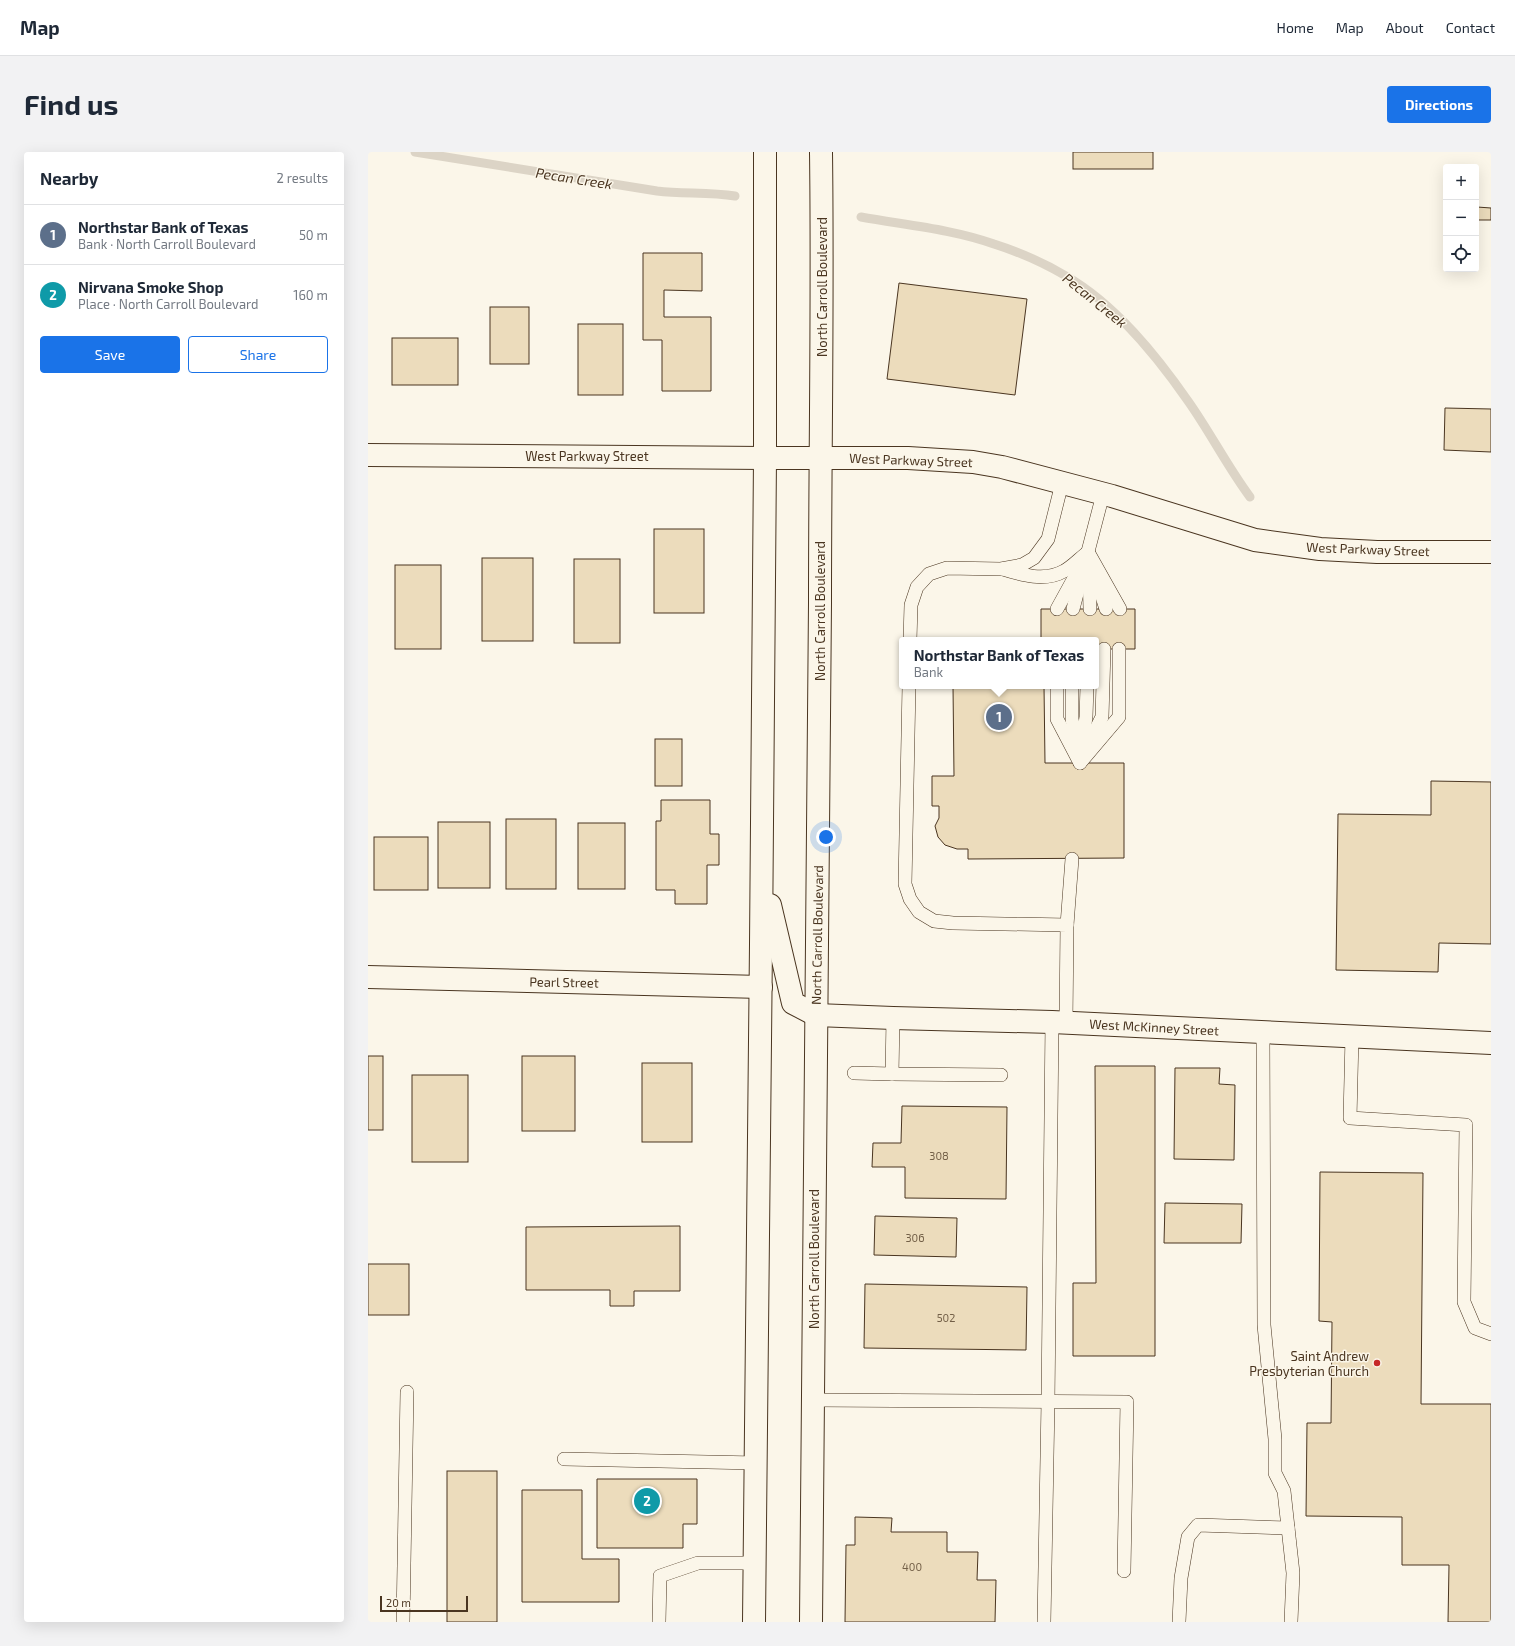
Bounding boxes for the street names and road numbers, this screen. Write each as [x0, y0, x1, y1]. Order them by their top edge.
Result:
street label: North Carroll Boulevard [814, 217, 830, 357]
street label: West Parkway Street [525, 448, 649, 464]
street label: West Parkway Street [849, 450, 973, 470]
street label: West Parkway Street [1306, 539, 1430, 559]
street label: North Carroll Boulevard [812, 541, 828, 681]
street label: North Carroll Boulevard [808, 865, 826, 1005]
street label: Pearl Street [529, 973, 599, 991]
street label: West McKinney Street [1089, 1016, 1219, 1038]
street label: North Carroll Boulevard [806, 1189, 822, 1329]

